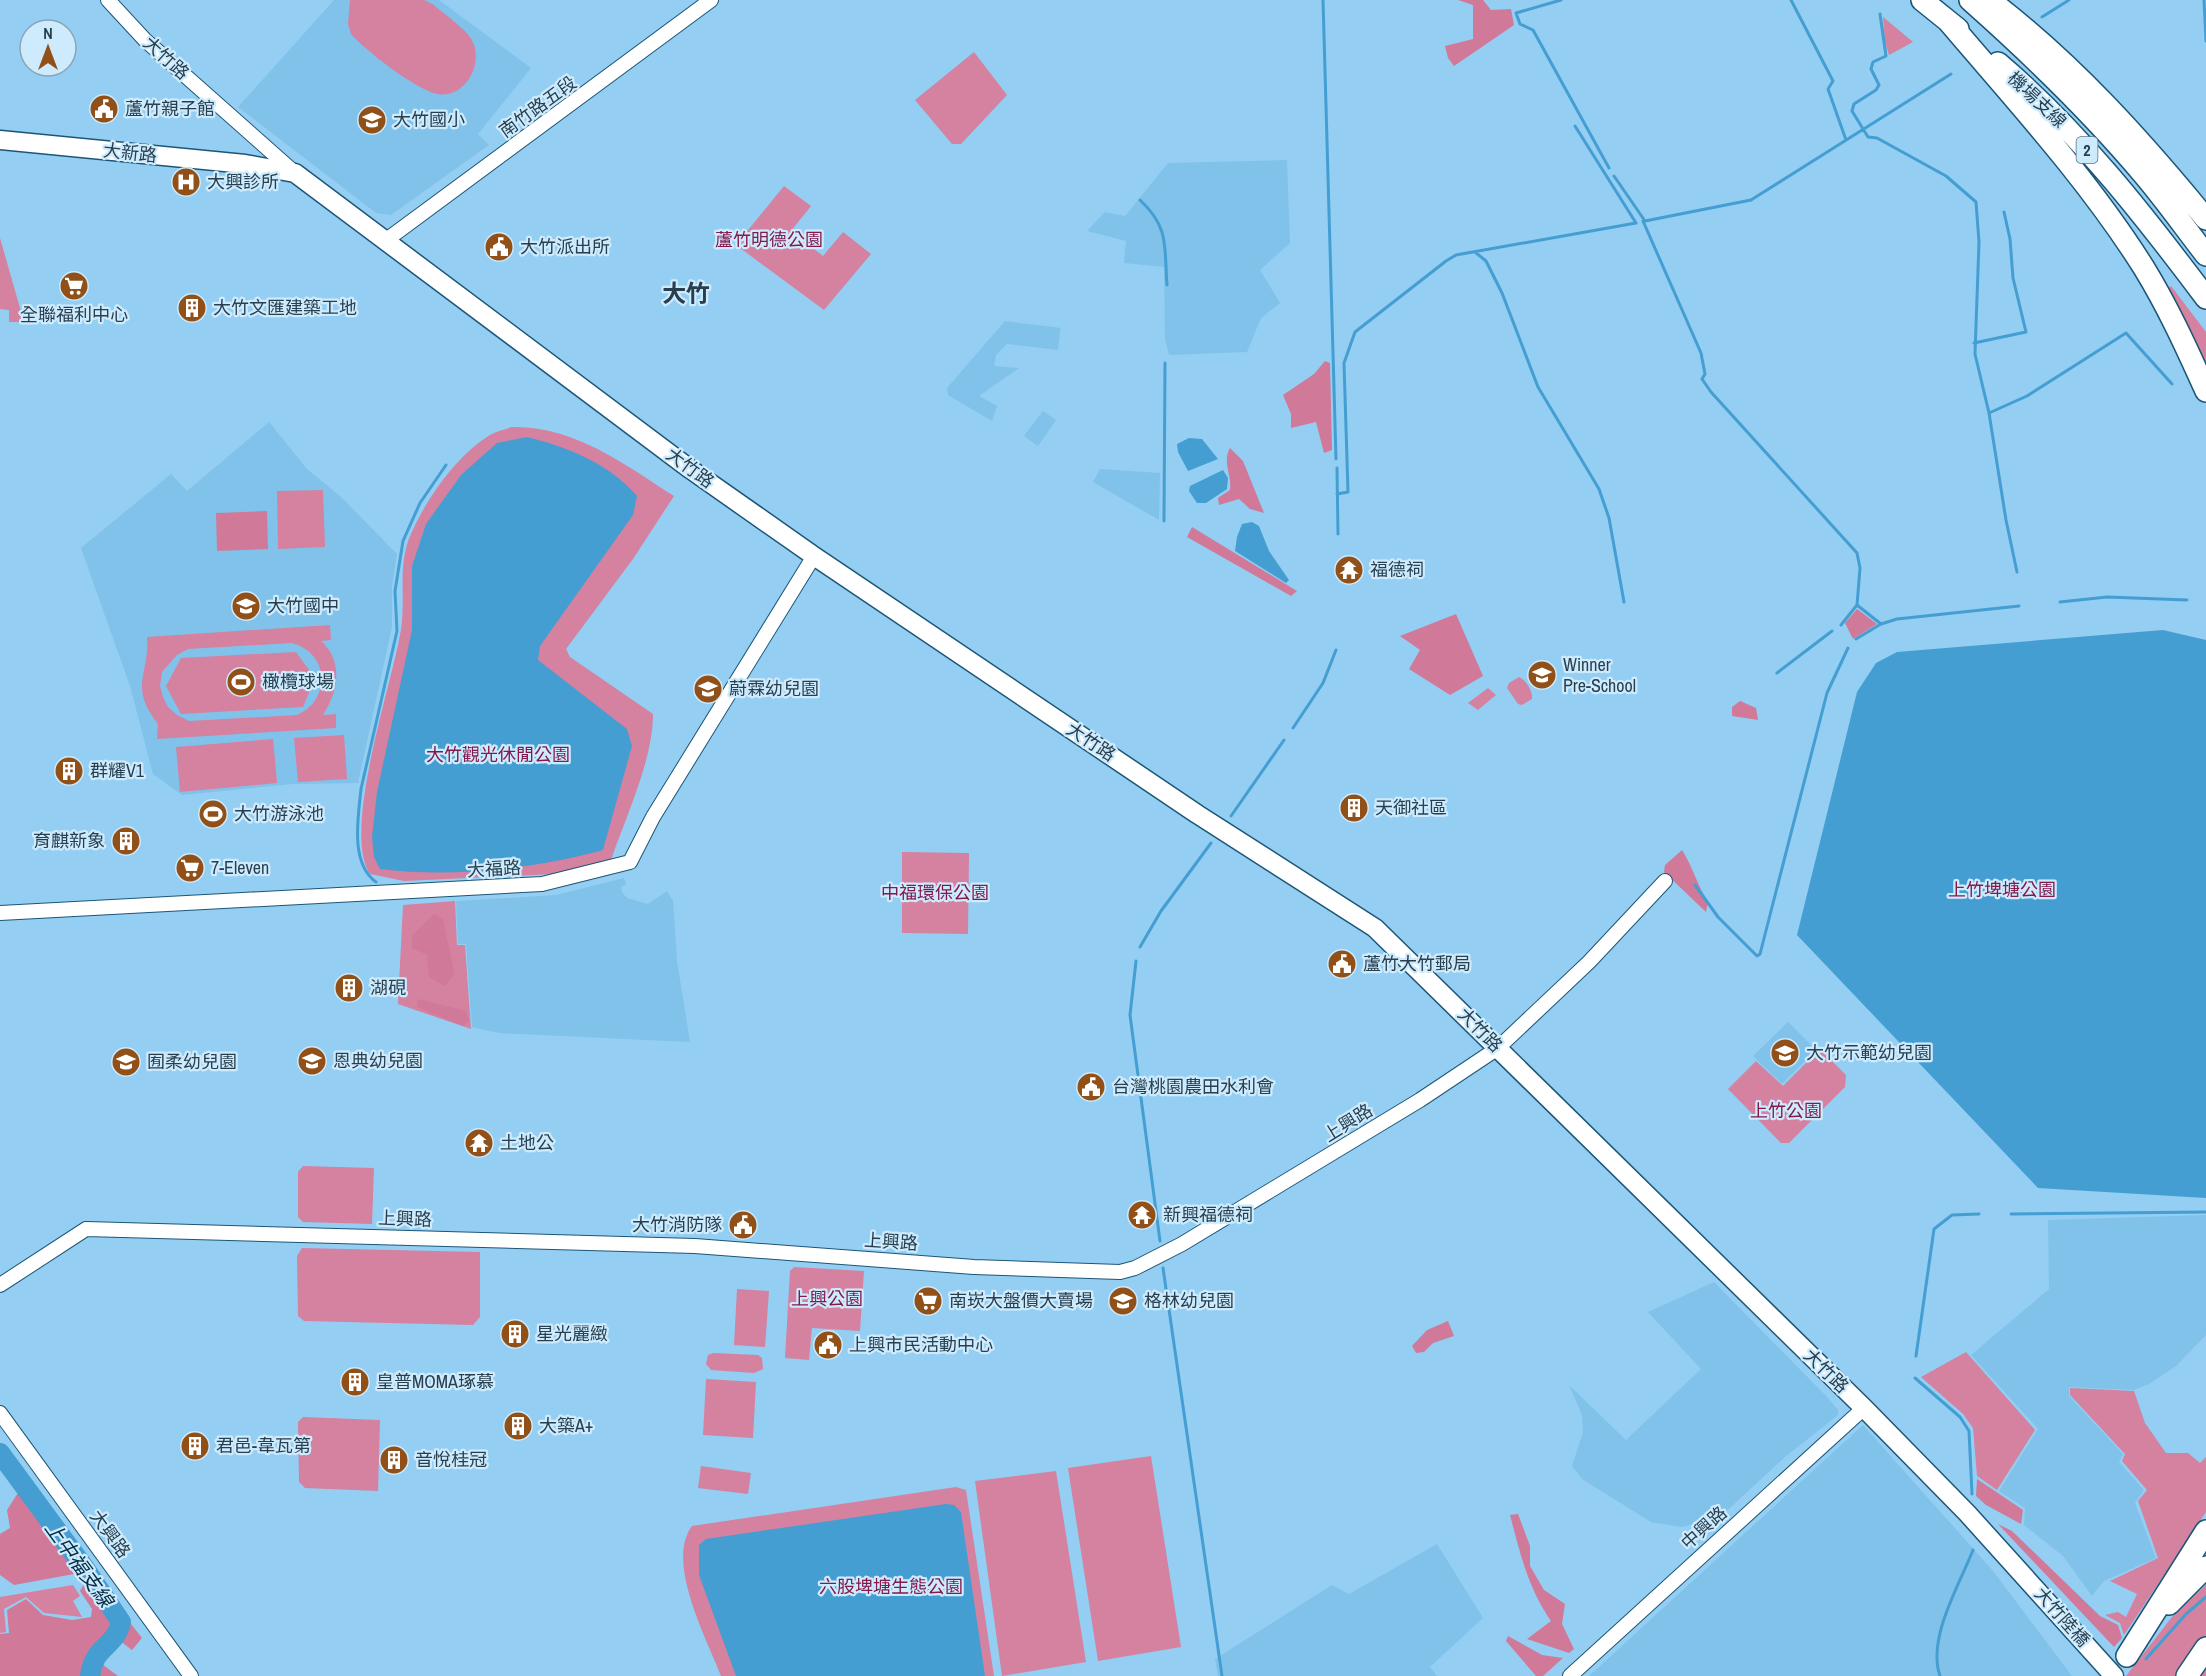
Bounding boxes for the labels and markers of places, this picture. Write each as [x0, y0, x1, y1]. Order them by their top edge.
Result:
public building icon: 蘆竹親子館 [88, 93, 120, 125]
place label: 蘆竹親子館 [125, 96, 215, 121]
school or university icon: 大竹國小 [356, 104, 388, 136]
place label: 大竹國小 [393, 107, 465, 132]
hospital icon: 大興診所 [170, 166, 202, 198]
place label: 大興診所 [207, 169, 279, 194]
public building icon: 大竹派出所 [483, 231, 515, 263]
place label: 大竹派出所 [520, 234, 610, 259]
supermarket icon: 全聯福利中心 [58, 270, 90, 302]
building icon: 大竹文匯建築工地 [176, 292, 208, 324]
place label: 大竹文匯建築工地 [213, 295, 357, 320]
place label: 全聯福利中心 [20, 302, 128, 327]
temple icon: 福德祠 [1333, 554, 1365, 586]
place label: 福德祠 [1370, 557, 1424, 582]
school or university icon: 大竹國中 [230, 590, 262, 622]
place label: 大竹國中 [267, 593, 339, 618]
place label: Winner Pre-School [1563, 652, 1636, 698]
school or university icon: Winner Pre-School [1526, 659, 1558, 691]
sports icon: 橄欖球場 [225, 666, 257, 698]
place label: 橄欖球場 [262, 669, 334, 694]
school or university icon: 蔚霖幼兒園 [692, 673, 724, 705]
place label: 蔚霖幼兒園 [729, 676, 819, 701]
building icon: 群耀V1 [53, 755, 85, 787]
place label: 群耀V1 [90, 758, 145, 783]
building icon: 天御社區 [1338, 792, 1370, 824]
place label: 天御社區 [1375, 795, 1447, 820]
sports icon: 大竹游泳池 [197, 798, 229, 830]
place label: 大竹游泳池 [234, 801, 324, 826]
building icon: 育麒新象 [110, 825, 142, 857]
place label: 育麒新象 [33, 828, 105, 853]
supermarket icon: 7-Eleven [174, 852, 206, 884]
place label: 7-Eleven [211, 855, 269, 880]
public building icon: 蘆竹大竹郵局 [1326, 948, 1358, 980]
place label: 蘆竹大竹郵局 [1363, 951, 1471, 976]
building icon: 湖硯 [333, 972, 365, 1004]
place label: 湖硯 [370, 975, 406, 1000]
school or university icon: 大竹示範幼兒園 [1769, 1037, 1801, 1069]
place label: 大竹示範幼兒園 [1806, 1040, 1932, 1065]
school or university icon: 恩典幼兒園 [296, 1045, 328, 1077]
school or university icon: 囿柔幼兒園 [110, 1046, 142, 1078]
place label: 恩典幼兒園 [333, 1048, 423, 1073]
place label: 囿柔幼兒園 [147, 1049, 237, 1074]
public building icon: 台灣桃園農田水利會 [1075, 1071, 1107, 1103]
place label: 台灣桃園農田水利會 [1112, 1074, 1274, 1099]
temple icon: 土地公 [463, 1127, 495, 1159]
place label: 土地公 [500, 1130, 554, 1155]
temple icon: 新興福德祠 [1126, 1199, 1158, 1231]
place label: 新興福德祠 [1163, 1202, 1253, 1227]
public building icon: 大竹消防隊 [727, 1209, 759, 1241]
place label: 大竹消防隊 [632, 1212, 722, 1237]
supermarket icon: 南崁大盤價大賣場 [912, 1285, 944, 1317]
school or university icon: 格林幼兒園 [1107, 1285, 1139, 1317]
place label: 南崁大盤價大賣場 [949, 1288, 1093, 1313]
place label: 格林幼兒園 [1144, 1288, 1234, 1313]
building icon: 星光麗緻 [499, 1318, 531, 1350]
place label: 星光麗緻 [536, 1321, 608, 1346]
public building icon: 上興市民活動中心 [812, 1329, 844, 1361]
place label: 上興市民活動中心 [849, 1332, 993, 1357]
building icon: 皇普MOMA琢慕 [339, 1366, 371, 1398]
place label: 皇普MOMA琢慕 [376, 1369, 494, 1394]
building icon: 大築A+ [502, 1410, 534, 1442]
place label: 大築A+ [539, 1413, 593, 1438]
building icon: 君邑-韋瓦第 [179, 1430, 211, 1462]
place label: 君邑-韋瓦第 [216, 1433, 311, 1458]
building icon: 音悅桂冠 [378, 1444, 410, 1476]
place label: 音悅桂冠 [415, 1447, 487, 1472]

